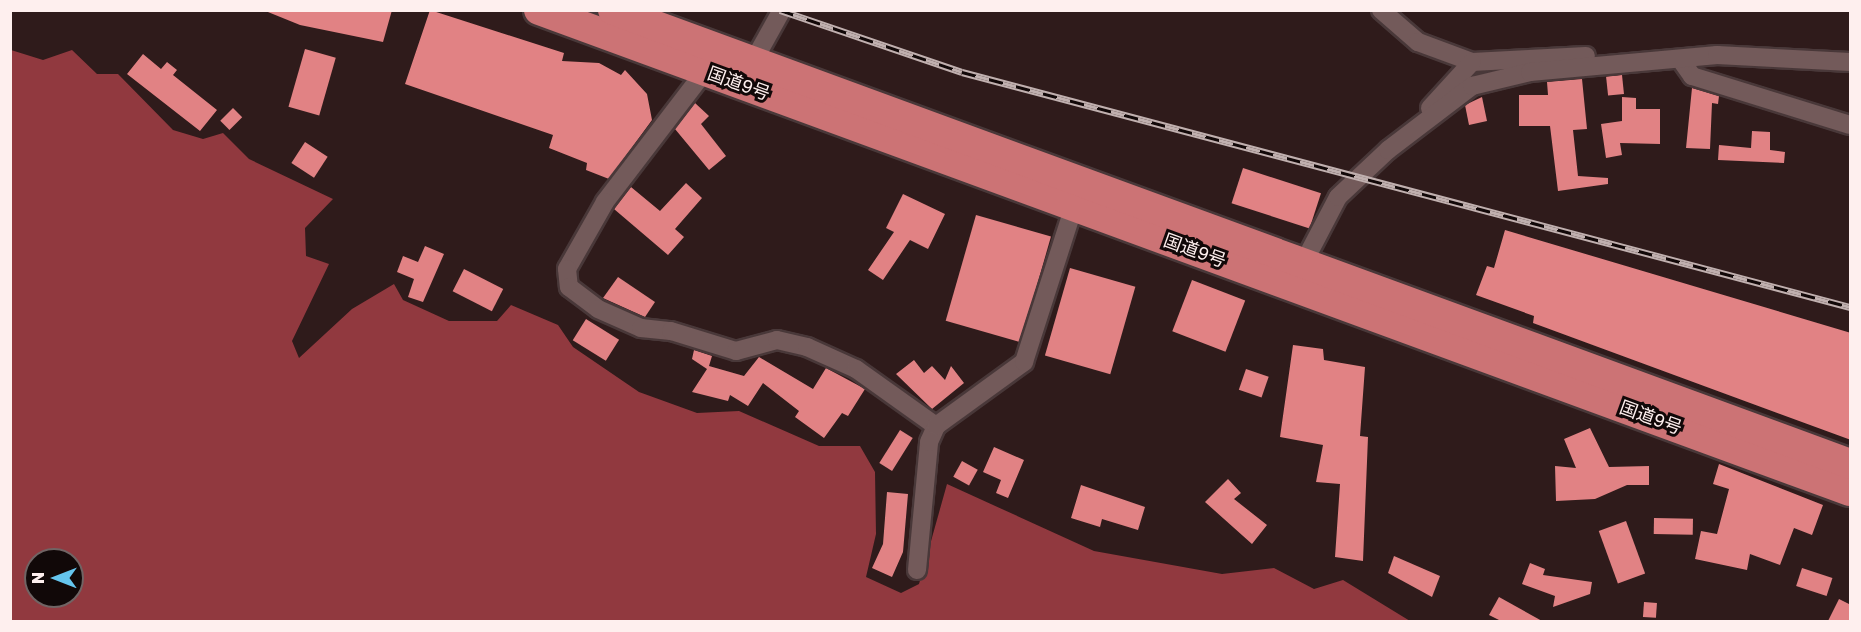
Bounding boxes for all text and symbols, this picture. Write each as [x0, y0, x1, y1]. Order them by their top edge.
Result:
street label: 国道9号 [705, 62, 773, 104]
street label: 国道9号 [1161, 229, 1229, 271]
street label: 国道9号 [1617, 396, 1685, 438]
north arrow [24, 548, 84, 608]
text: N [28, 572, 48, 584]

